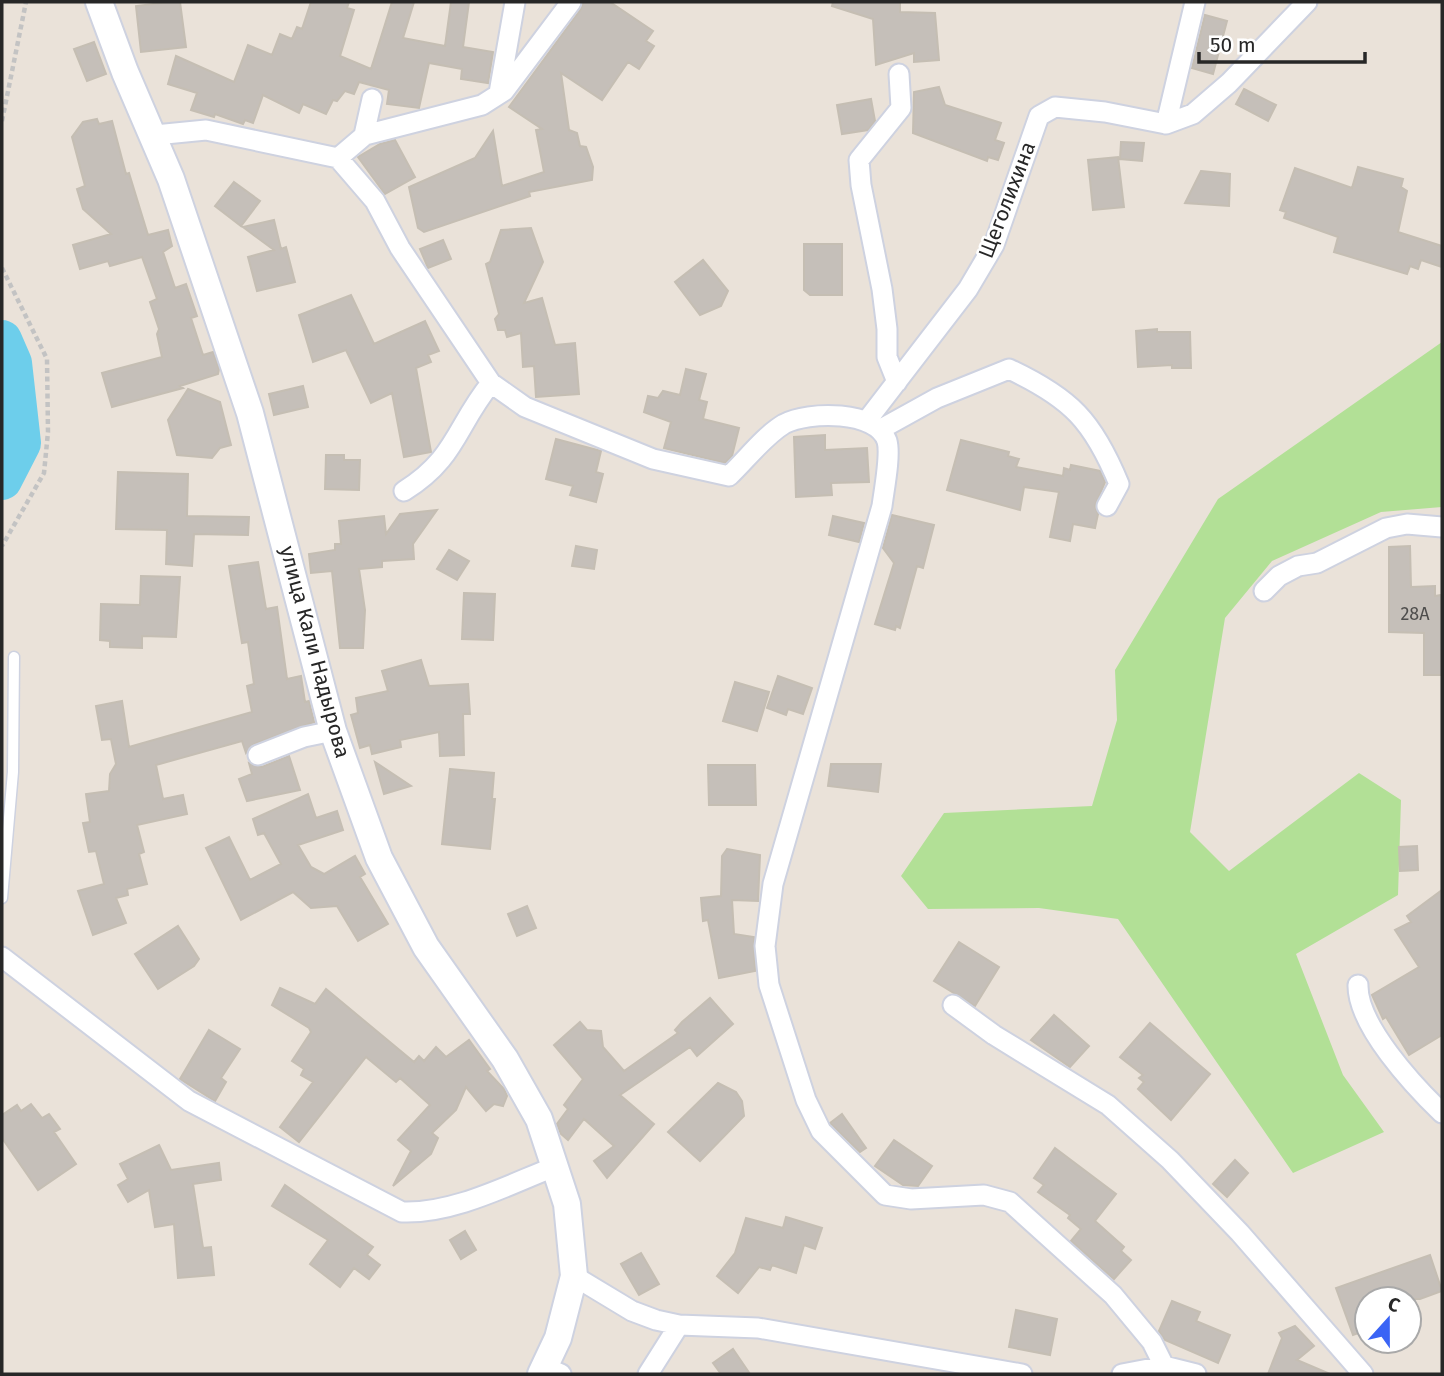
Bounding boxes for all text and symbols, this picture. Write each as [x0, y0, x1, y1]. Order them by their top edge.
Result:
scale bar [1199, 21, 1365, 65]
text: 50 m [1210, 32, 1256, 58]
street label: Щеголихина [973, 138, 1041, 262]
street label: улица Кали Надырова [274, 543, 356, 761]
house number: 28А [1400, 603, 1430, 625]
north arrow [1353, 1285, 1423, 1355]
text: С [1385, 1292, 1403, 1317]

